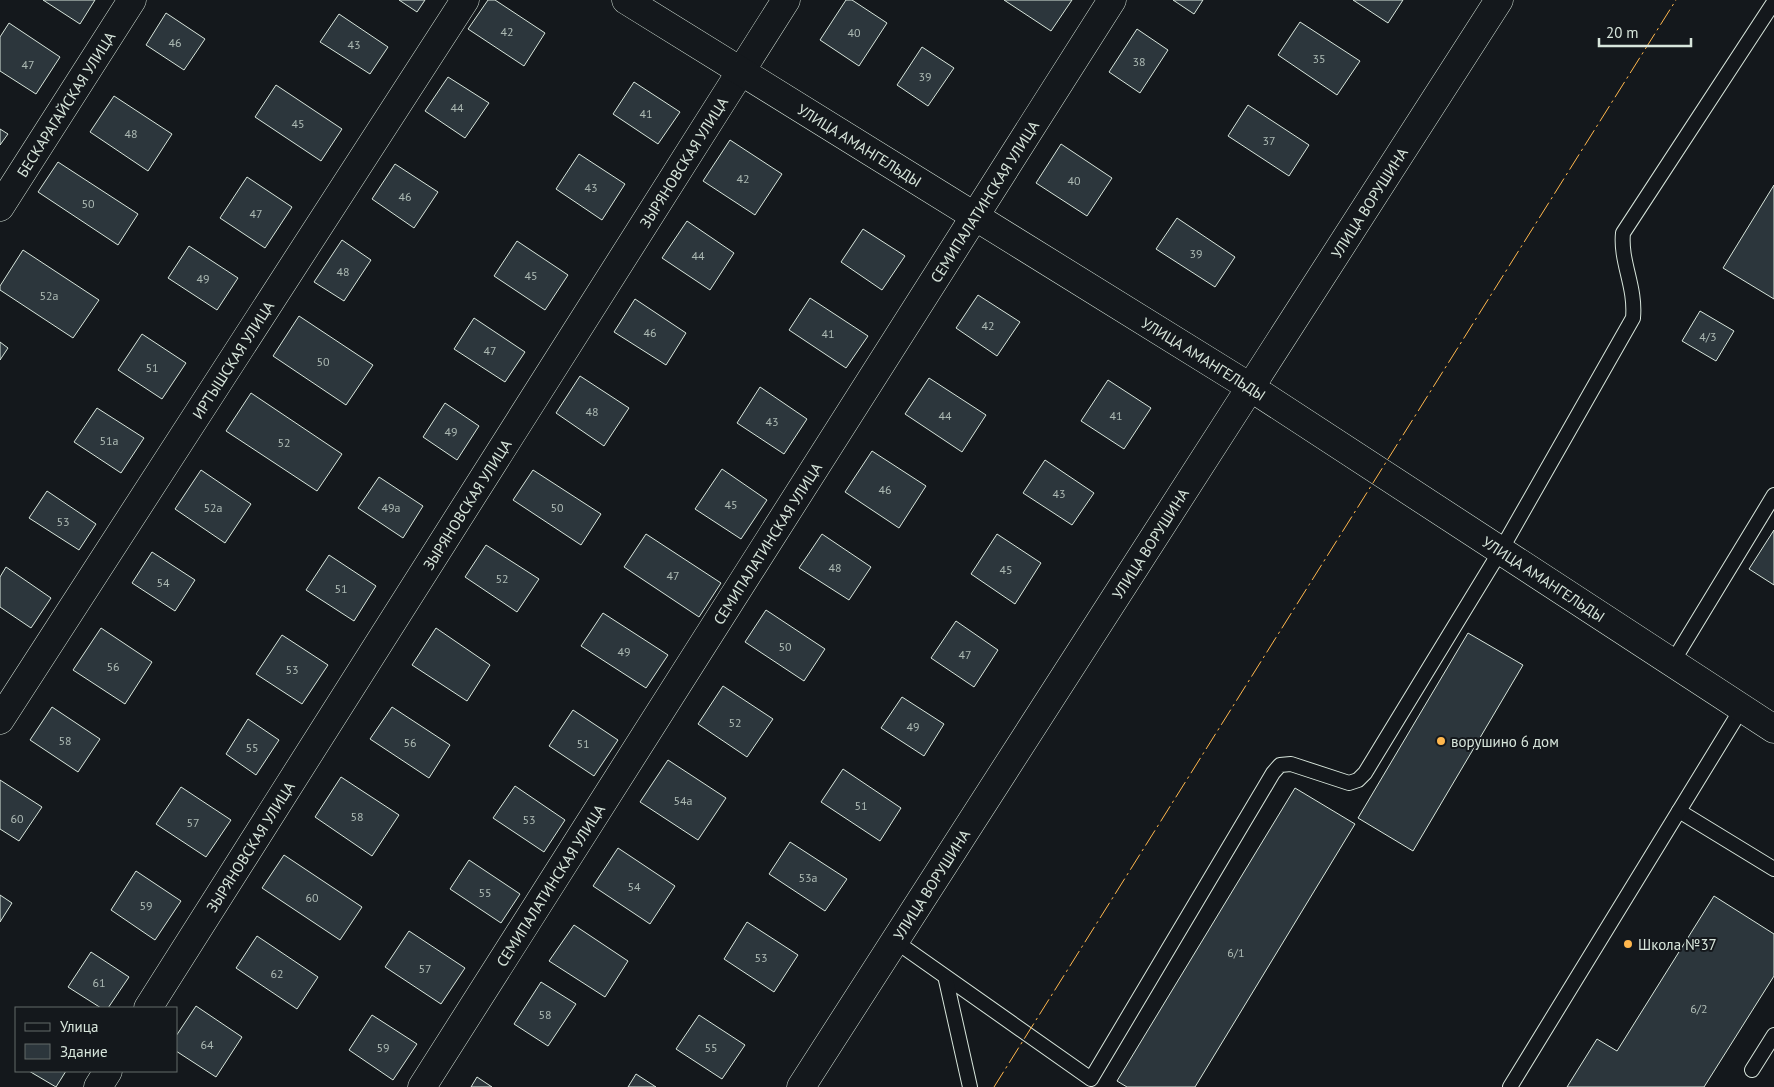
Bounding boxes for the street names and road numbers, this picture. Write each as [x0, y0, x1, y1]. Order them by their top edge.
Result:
street label: БЕСКАРАГАЙСКАЯ УЛИЦА [12, 28, 119, 180]
street label: ЗЫРЯНОВСКАЯ УЛИЦА [635, 93, 732, 231]
street label: УЛИЦА АМАНГЕЛЬДЫ [794, 99, 925, 191]
street label: СЕМИПАЛАТИНСКАЯ УЛИЦА [926, 117, 1043, 286]
street label: УЛИЦА ВОРУШИНА [1326, 144, 1411, 261]
street label: ИРТЫШСКАЯ УЛИЦА [188, 297, 278, 422]
street label: УЛИЦА АМАНГЕЛЬДЫ [1138, 313, 1269, 404]
street label: ЗЫРЯНОВСКАЯ УЛИЦА [418, 435, 515, 573]
street label: СЕМИПАЛАТИНСКАЯ УЛИЦА [709, 459, 826, 628]
street label: УЛИЦА ВОРУШИНА [1108, 484, 1193, 602]
street label: УЛИЦА АМАНГЕЛЬДЫ [1479, 532, 1609, 626]
street label: ЗЫРЯНОВСКАЯ УЛИЦА [202, 778, 299, 915]
street label: СЕМИПАЛАТИНСКАЯ УЛИЦА [492, 800, 609, 970]
street label: УЛИЦА ВОРУШИНА [889, 825, 974, 943]

